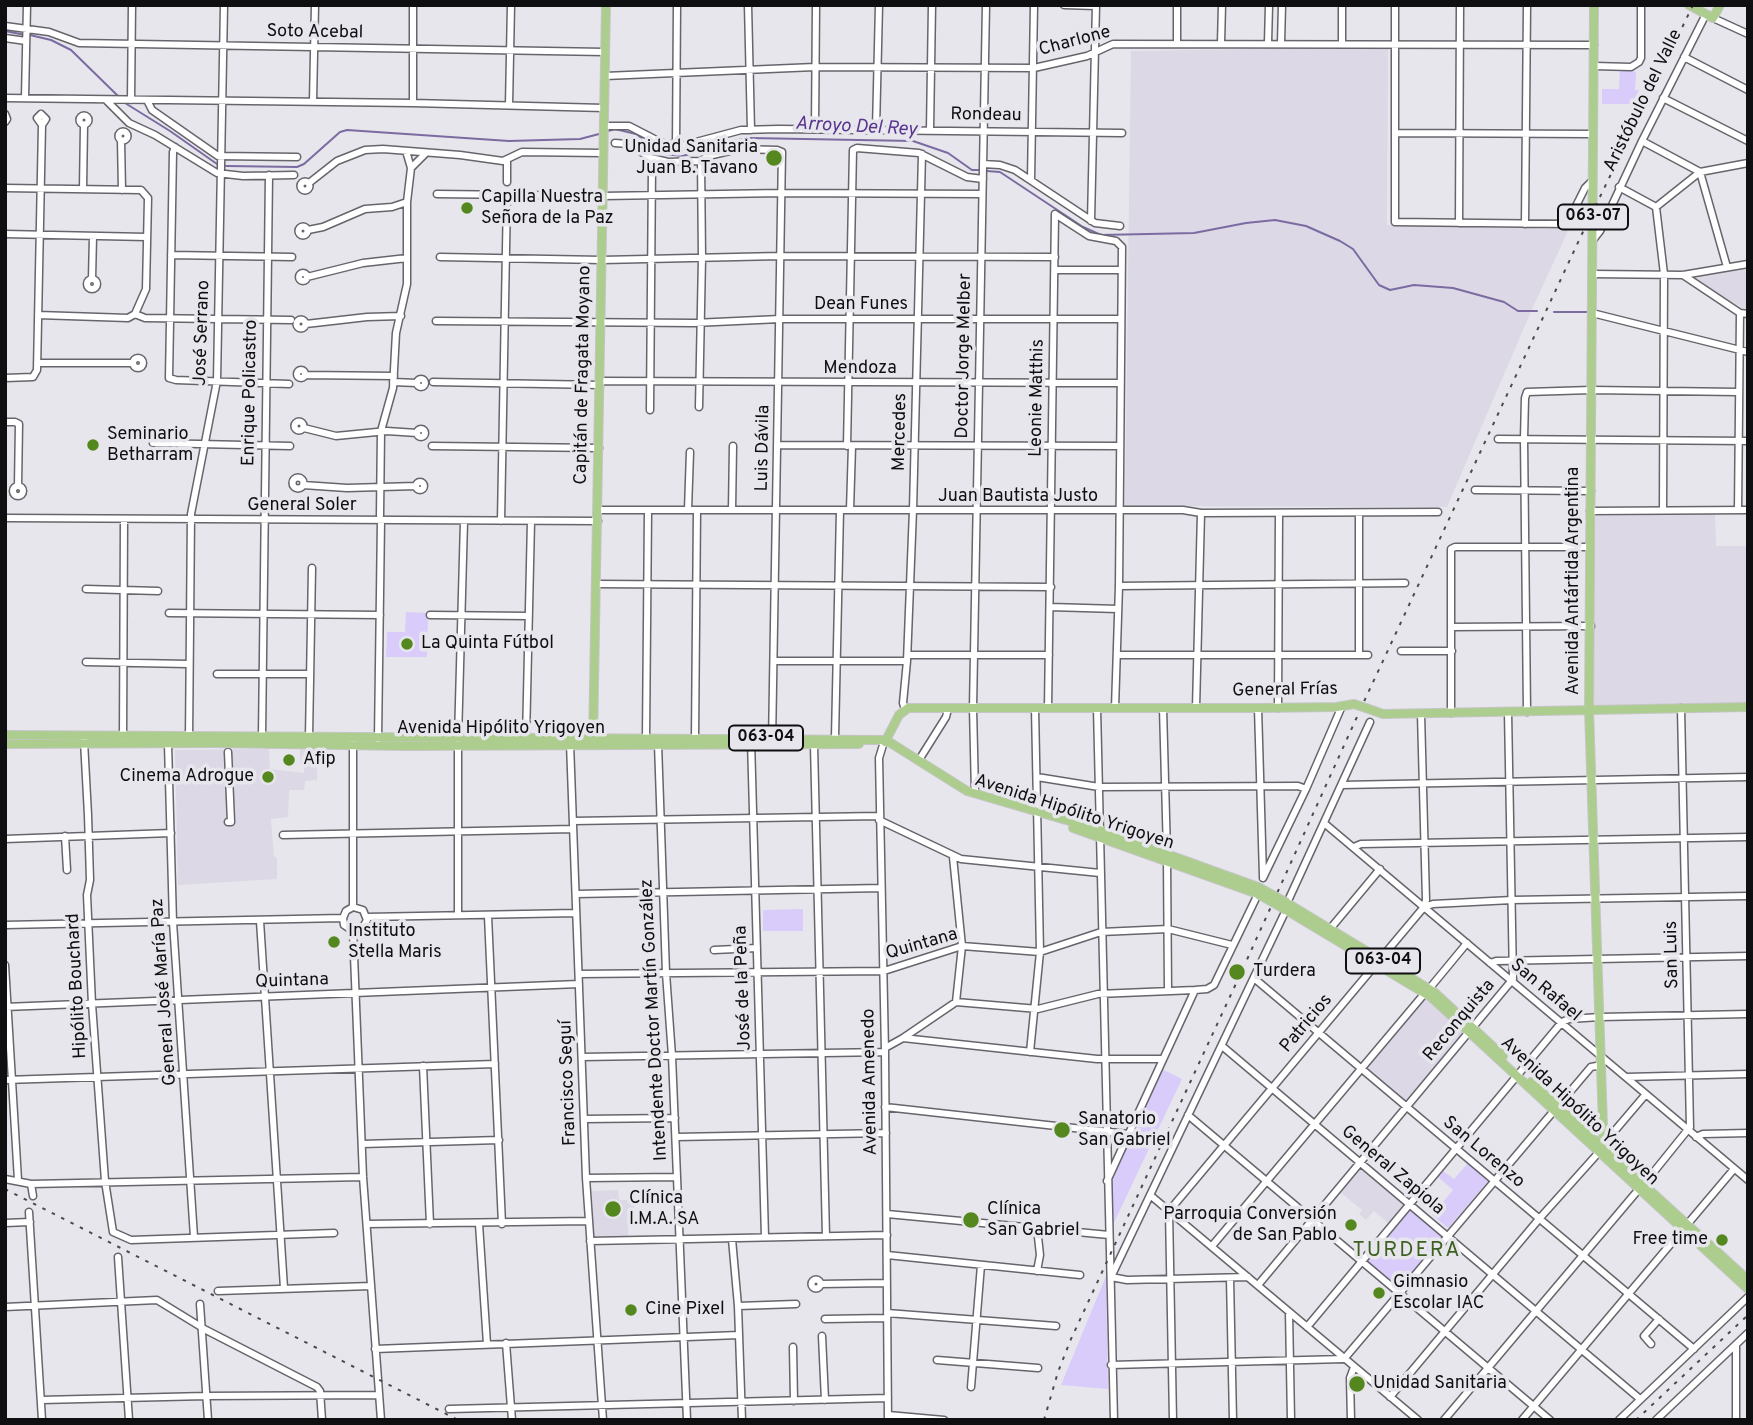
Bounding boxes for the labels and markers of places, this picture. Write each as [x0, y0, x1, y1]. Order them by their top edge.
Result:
place label: Unidad Sanitaria Juan B. Tavano [624, 137, 758, 180]
marker: Unidad Sanitaria Juan B. Tavano [764, 148, 784, 168]
place label: Capilla Nuestra Señora de la Paz [481, 187, 614, 230]
marker: Capilla Nuestra Señora de la Paz [459, 200, 475, 216]
place label: Seminario Betharram [107, 424, 193, 466]
marker: Seminario Betharram [85, 437, 101, 453]
place label: La Quinta Fútbol [421, 633, 554, 655]
marker: La Quinta Fútbol [399, 636, 415, 652]
place label: Afip [303, 749, 336, 771]
marker: Afip [281, 752, 297, 768]
place label: Cinema Adrogue [120, 766, 254, 788]
marker: Cinema Adrogue [260, 769, 276, 785]
place label: Instituto Stella Maris [348, 921, 442, 964]
marker: Instituto Stella Maris [326, 934, 342, 950]
place label: Turdera [1253, 961, 1316, 983]
marker: Turdera [1227, 962, 1247, 982]
place label: Sanatorio San Gabriel [1078, 1109, 1171, 1152]
marker: Sanatorio San Gabriel [1052, 1120, 1072, 1140]
place label: Clínica I.M.A. SA [629, 1188, 699, 1230]
marker: Clínica I.M.A. SA [603, 1199, 623, 1219]
place label: Clínica San Gabriel [987, 1199, 1080, 1242]
place label: Parroquia Conversión de San Pablo [1163, 1204, 1337, 1246]
marker: Clínica San Gabriel [961, 1210, 981, 1230]
marker: Parroquia Conversión de San Pablo [1343, 1217, 1359, 1233]
place label: Free time [1633, 1229, 1708, 1251]
marker: Free time [1714, 1232, 1730, 1248]
place label: Gimnasio Escolar IAC [1393, 1272, 1484, 1314]
marker: Gimnasio Escolar IAC [1371, 1285, 1387, 1301]
place label: Cine Pixel [645, 1299, 725, 1321]
marker: Cine Pixel [623, 1302, 639, 1318]
place label: Unidad Sanitaria [1373, 1373, 1507, 1395]
marker: Unidad Sanitaria [1347, 1374, 1367, 1394]

